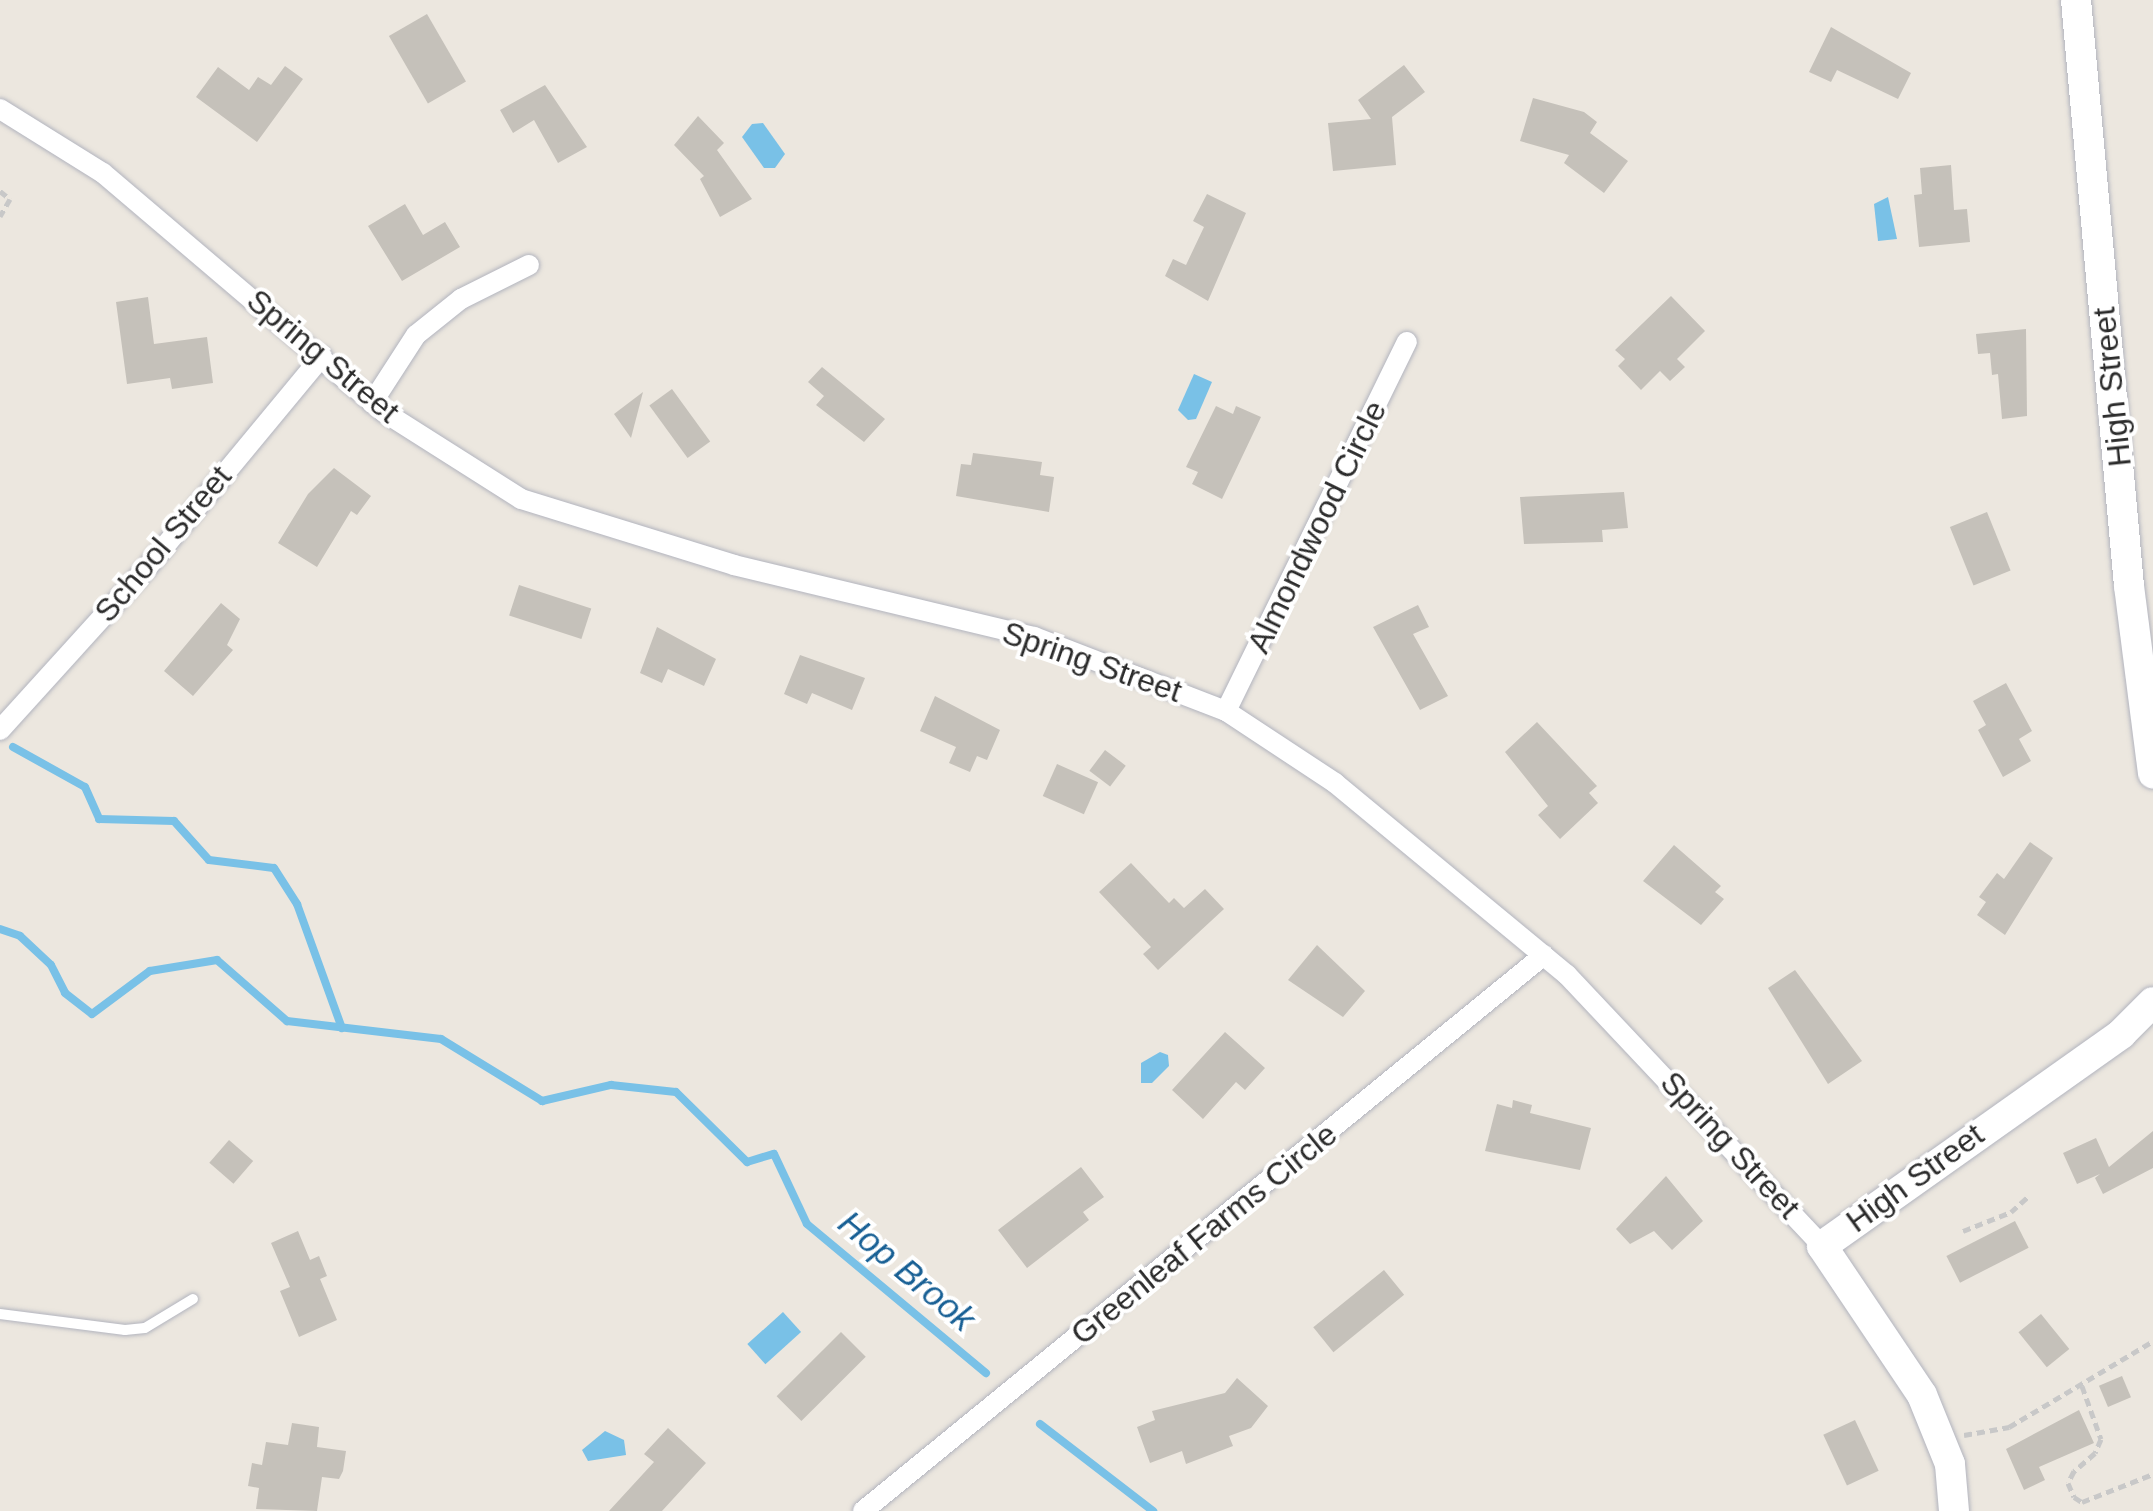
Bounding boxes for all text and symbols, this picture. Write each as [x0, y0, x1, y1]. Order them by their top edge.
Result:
street label: Spring Street [239, 281, 407, 431]
street label: High Street [2085, 305, 2139, 469]
street label: Almondwood Circle [1239, 395, 1395, 659]
street label: School Street [87, 458, 239, 630]
street label: Spring Street [997, 613, 1187, 711]
street label: Spring Street [1652, 1064, 1808, 1226]
street label: Greenleaf Farms Circle [1063, 1115, 1345, 1353]
street label: High Street [1839, 1115, 1991, 1241]
water label: Hop Brook [830, 1202, 984, 1340]

